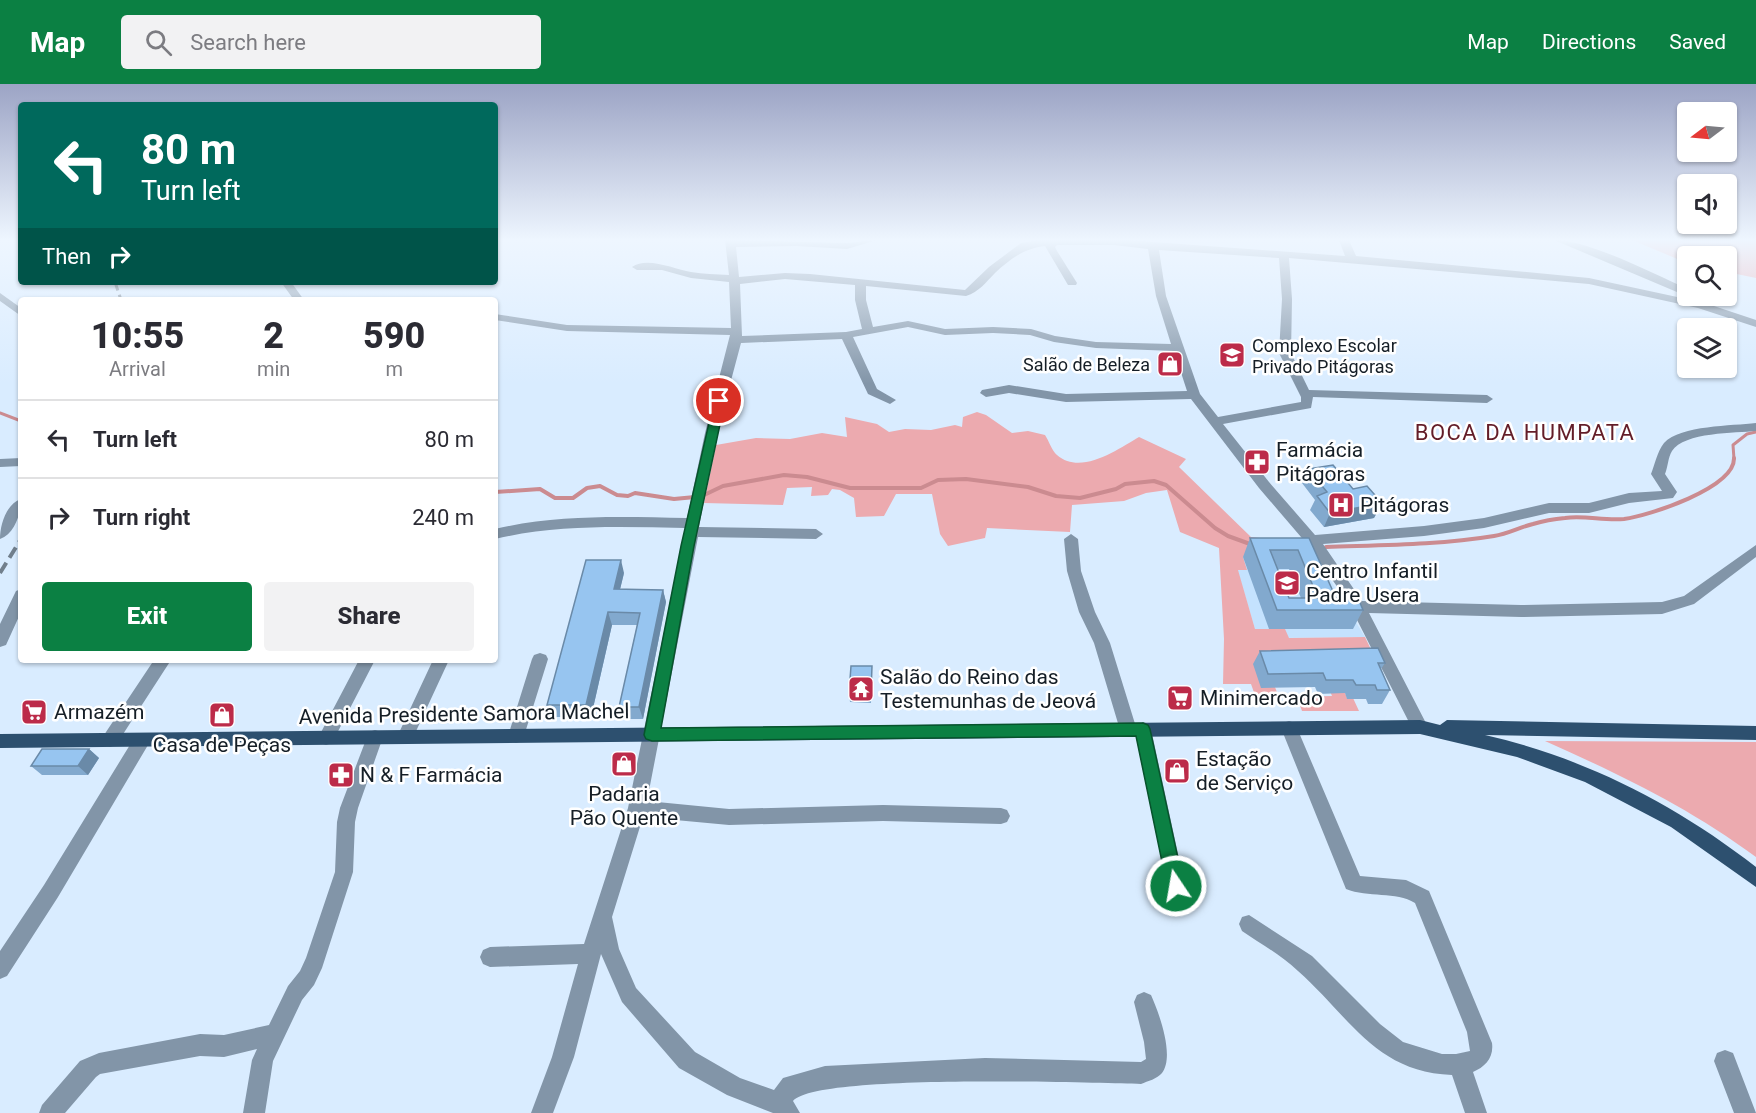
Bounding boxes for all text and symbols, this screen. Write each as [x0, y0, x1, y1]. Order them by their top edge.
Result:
search box [121, 15, 541, 69]
text: Map [30, 26, 85, 59]
icon: search [142, 26, 175, 59]
text: Search here [190, 30, 306, 55]
text: Map [1467, 30, 1509, 54]
text: Directions [1542, 30, 1636, 54]
text: Saved [1669, 30, 1726, 54]
north arrow [1677, 102, 1737, 162]
map controls [1677, 102, 1737, 378]
text: 80 m [141, 125, 236, 174]
icon: left [42, 126, 120, 204]
button: sound [1677, 174, 1737, 234]
text: Turn left [141, 175, 241, 207]
icon: right [103, 240, 136, 273]
text: Then [42, 244, 91, 269]
button: search [1677, 246, 1737, 306]
text: 10:55 [91, 315, 184, 357]
text: 2 [263, 315, 284, 357]
text: 590 [363, 315, 425, 357]
button: layers [1677, 318, 1737, 378]
place label: Complexo Escolar Privado Pitágoras [1252, 335, 1397, 377]
school or university icon: Complexo Escolar Privado Pitágoras [1217, 340, 1247, 370]
shop icon: Salão de Beleza [1155, 349, 1185, 379]
place label: Salão de Beleza [1023, 354, 1150, 375]
text: Arrival [109, 357, 166, 381]
text: min [257, 357, 290, 381]
text: m [385, 357, 403, 381]
pin [693, 375, 744, 426]
icon: arrive [702, 384, 735, 417]
district label: BOCA DA HUMPATA [1415, 420, 1635, 445]
icon: left [42, 423, 75, 456]
text: Turn left [93, 427, 177, 452]
text: 80 m [425, 427, 474, 452]
place label: Farmácia Pitágoras [1276, 438, 1365, 486]
pharmacy icon: Farmácia Pitágoras [1242, 447, 1272, 477]
hospital icon: Pitágoras [1326, 490, 1356, 520]
place label: Pitágoras [1360, 493, 1449, 517]
icon: right [42, 501, 75, 534]
text: Turn right [93, 505, 190, 530]
text: 240 m [412, 505, 474, 530]
place label: Centro Infantil Padre Usera [1306, 559, 1438, 607]
school or university icon: Centro Infantil Padre Usera [1272, 568, 1302, 598]
button: Exit [42, 582, 252, 651]
button: Share [264, 582, 474, 651]
place label: Salão do Reino das Testemunhas de Jeová [880, 665, 1096, 713]
temple icon: Salão do Reino das Testemunhas de Jeová [846, 674, 876, 704]
supermarket icon: Minimercado [1165, 683, 1195, 713]
place label: Minimercado [1200, 686, 1323, 710]
supermarket icon: Armazém [19, 697, 49, 727]
street label: Avenida Presidente Samora Machel [298, 699, 630, 729]
place label: Armazém [54, 700, 144, 724]
shop icon: Casa de Peças [207, 700, 237, 730]
place label: Casa de Peças [153, 733, 291, 757]
place label: Estação de Serviço [1196, 747, 1293, 795]
shop icon: Padaria Pão Quente [609, 749, 639, 779]
shop icon: Estação de Serviço [1162, 756, 1192, 786]
pharmacy icon: N & F Farmácia [326, 760, 356, 790]
place label: N & F Farmácia [360, 763, 502, 787]
place label: Padaria Pão Quente [570, 782, 678, 830]
position arrow [1144, 854, 1208, 918]

